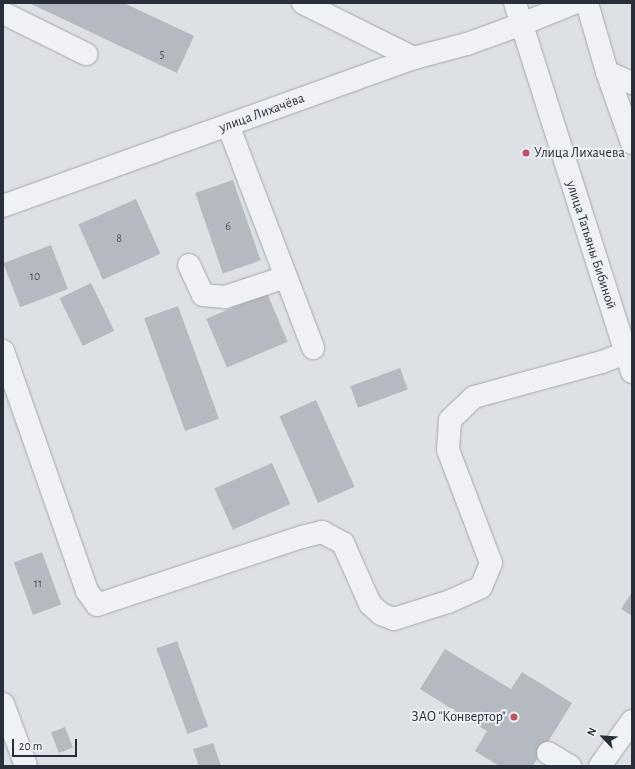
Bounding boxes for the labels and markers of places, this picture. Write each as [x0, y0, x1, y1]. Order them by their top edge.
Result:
place label: Улица Лихачева [534, 145, 625, 161]
marker: Улица Лихачева [521, 148, 531, 158]
place label: ЗАО "Конвертор" [411, 709, 506, 725]
marker: ЗАО "Конвертор" [509, 712, 519, 722]

